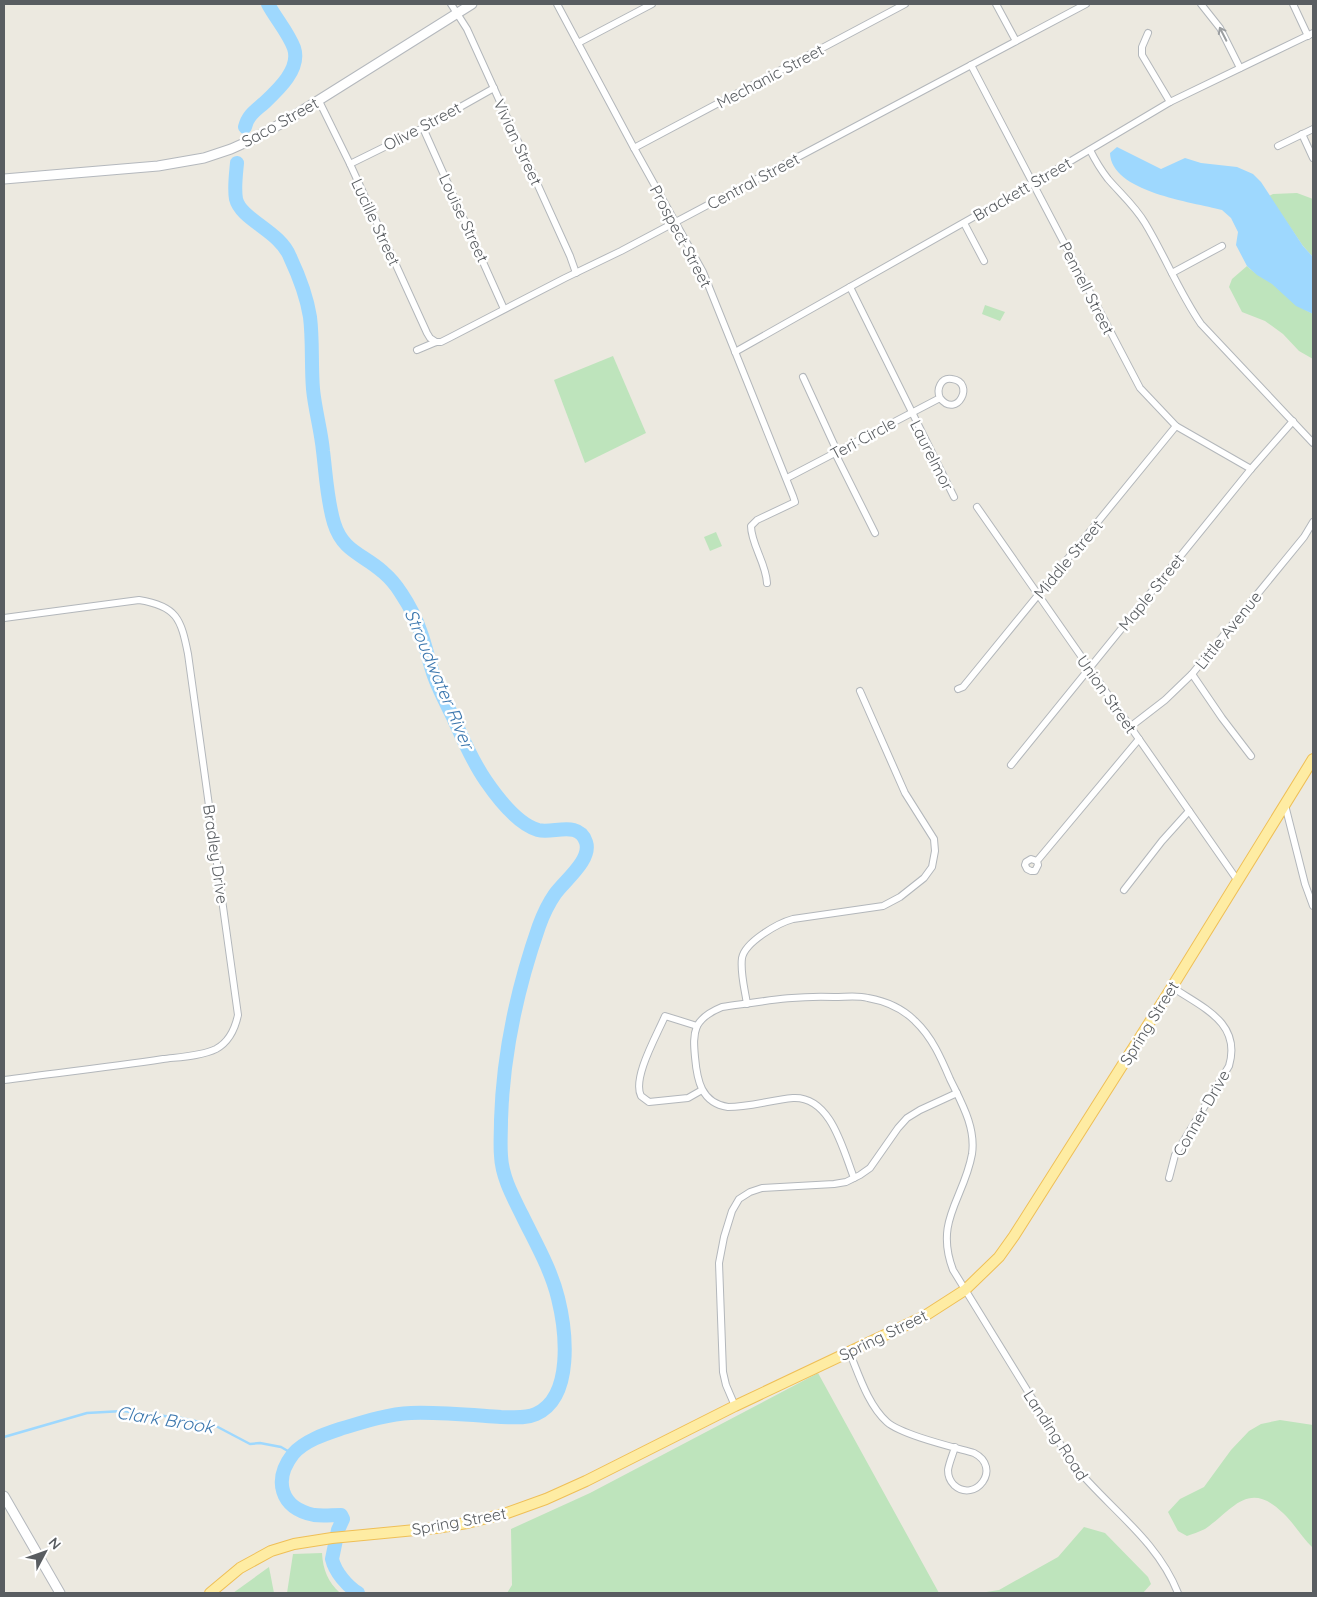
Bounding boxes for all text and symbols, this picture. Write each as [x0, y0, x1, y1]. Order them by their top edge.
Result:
one-way arrow [1218, 27, 1228, 42]
street label: Mechanic Street [713, 39, 827, 113]
street label: Saco Street [238, 93, 322, 151]
street label: Vivian Street [489, 96, 547, 188]
street label: Olive Street [380, 97, 464, 155]
street label: Central Street [703, 148, 803, 214]
street label: Brackett Street [969, 153, 1075, 225]
street label: Louise Street [435, 171, 493, 265]
street label: Lucille Street [347, 175, 405, 269]
street label: Prospect Street [646, 181, 716, 291]
street label: Pennell Street [1055, 238, 1119, 338]
street label: Teri Circle [827, 412, 899, 464]
street label: Laurelmor [906, 417, 958, 493]
street label: Middle Street [1029, 516, 1107, 602]
street label: Maple Street [1114, 549, 1188, 635]
street label: Little Avenue [1191, 587, 1265, 673]
water label: Stroudwater River [400, 605, 480, 754]
street label: Union Street [1073, 651, 1141, 737]
street label: Bradley Drive [199, 803, 233, 905]
street label: Spring Street [1115, 977, 1183, 1069]
street label: Conner Drive [1168, 1066, 1234, 1160]
street label: Spring Street [836, 1305, 930, 1365]
street label: Landing Road [1019, 1386, 1093, 1484]
water label: Clark Brook [115, 1400, 217, 1439]
street label: Spring Street [410, 1503, 508, 1539]
north arrow [20, 1527, 70, 1577]
text: N [45, 1534, 65, 1553]

